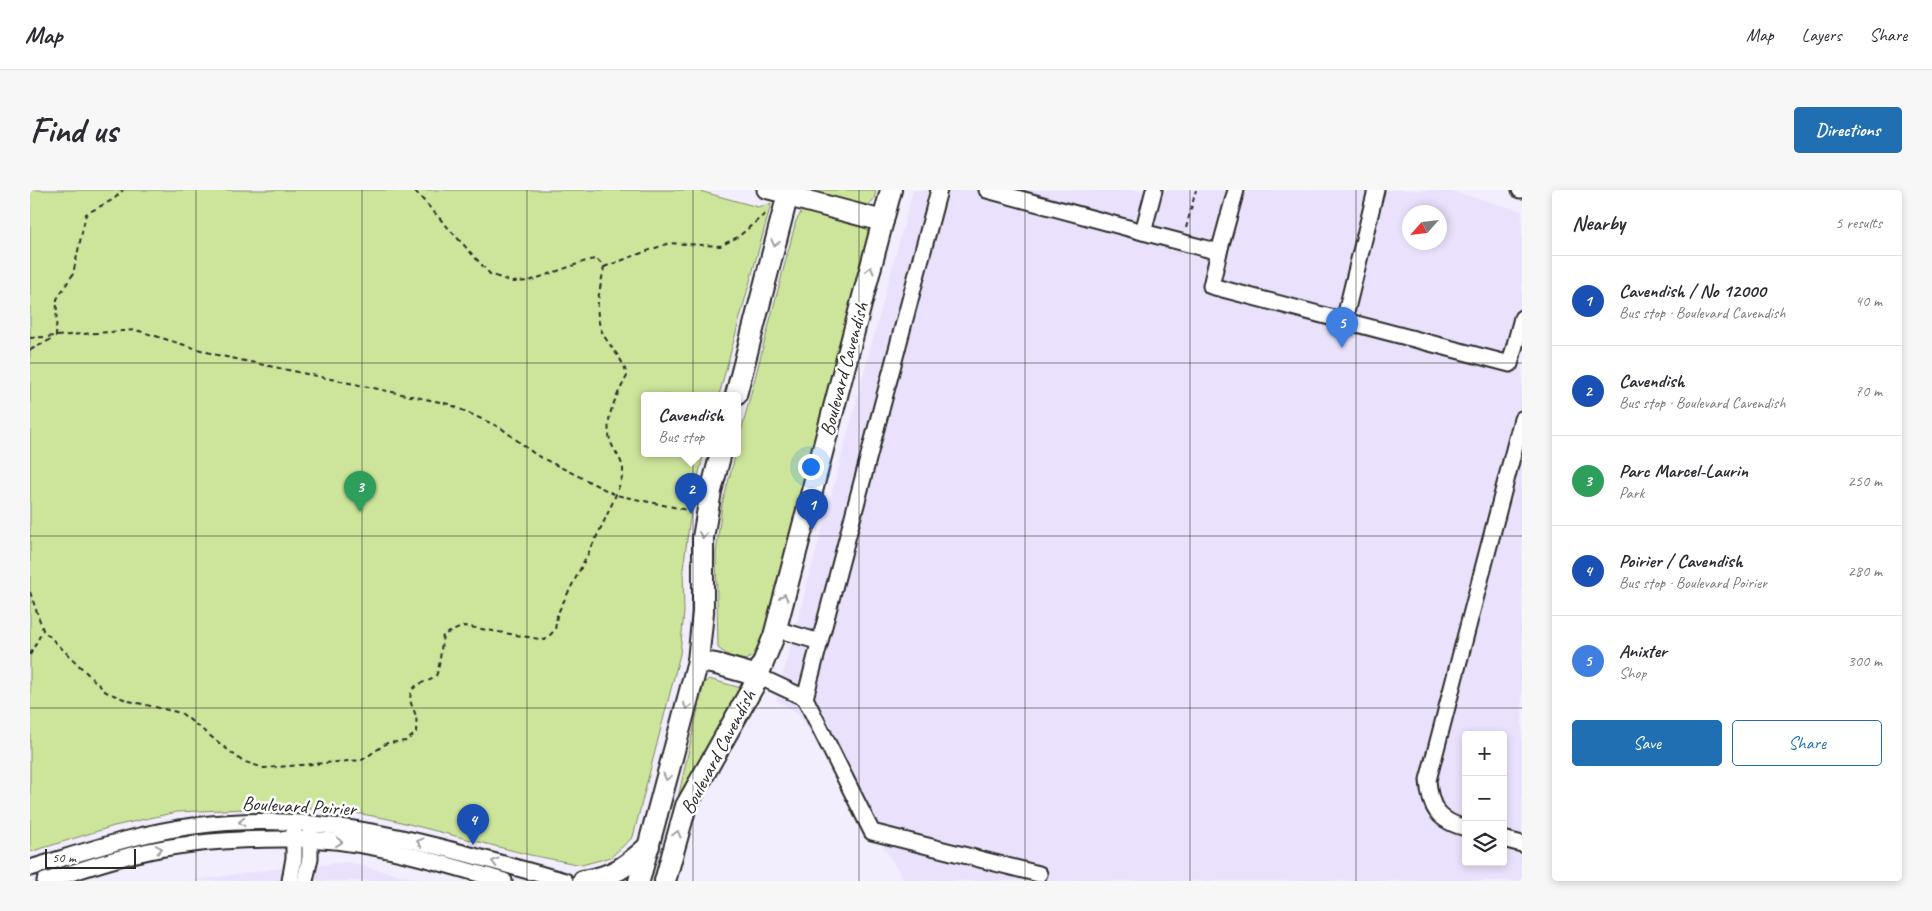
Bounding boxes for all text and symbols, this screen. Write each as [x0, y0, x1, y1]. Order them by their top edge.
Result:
text: Map [25, 20, 62, 50]
text: Map [1746, 24, 1774, 46]
text: Layers [1802, 24, 1841, 46]
text: Share [1869, 24, 1907, 46]
button: Directions [1794, 107, 1902, 153]
text: Find us [30, 108, 117, 153]
north arrow [1402, 205, 1447, 250]
text: Nearby [1572, 210, 1625, 236]
text: 5 results [1835, 213, 1882, 233]
one-way arrow [770, 239, 781, 248]
one-way arrow [864, 266, 875, 275]
text: Cavendish / No 12000 [1619, 279, 1766, 303]
text: 1 [1584, 291, 1592, 311]
text: 40 m [1855, 291, 1882, 311]
street label: Boulevard Cavendish [814, 299, 874, 438]
text: Bus stop · Boulevard Cavendish [1619, 303, 1785, 323]
pin: 5 [1326, 307, 1358, 348]
text: Cavendish [1619, 369, 1684, 393]
text: 2 [1584, 381, 1592, 401]
text: 70 m [1855, 381, 1882, 401]
popup [641, 392, 741, 457]
text: Bus stop · Boulevard Cavendish [1619, 393, 1785, 413]
text: Cavendish [658, 403, 724, 427]
text: Bus stop [658, 427, 704, 447]
your location [798, 454, 824, 480]
text: Parc Marcel-Laurin [1619, 459, 1748, 483]
pin: 3 [344, 471, 376, 512]
text: 3 [1584, 471, 1592, 491]
text: 250 m [1848, 471, 1882, 491]
pin: 2 [675, 473, 707, 514]
text: Park [1619, 483, 1644, 503]
pin: 1 [796, 489, 828, 530]
one-way arrow [698, 531, 709, 539]
text: Poirier / Cavendish [1619, 549, 1742, 573]
text: 4 [1584, 561, 1592, 581]
text: 280 m [1848, 561, 1882, 581]
text: Bus stop · Boulevard Poirier [1619, 573, 1767, 593]
one-way arrow [779, 593, 789, 601]
text: Anixter [1619, 639, 1667, 663]
text: 5 [1585, 651, 1591, 671]
text: 300 m [1848, 651, 1882, 671]
text: Shop [1619, 663, 1646, 683]
street label: Boulevard Cavendish [675, 685, 762, 818]
one-way arrow [682, 702, 693, 711]
button: Save [1572, 720, 1722, 766]
button: Share [1732, 720, 1882, 766]
map controls [1462, 731, 1507, 866]
button: + [1462, 731, 1507, 776]
one-way arrow [663, 772, 673, 780]
button: − [1462, 776, 1507, 821]
street label: Boulevard Poirier [241, 791, 358, 822]
pin: 4 [457, 804, 489, 845]
one-way arrow [237, 816, 245, 827]
button: layers [1462, 821, 1507, 866]
one-way arrow [672, 830, 682, 839]
one-way arrow [335, 836, 343, 847]
one-way arrow [415, 837, 424, 848]
one-way arrow [155, 844, 164, 854]
scale bar [45, 846, 136, 869]
text: 50 m [52, 849, 76, 866]
one-way arrow [492, 858, 500, 868]

